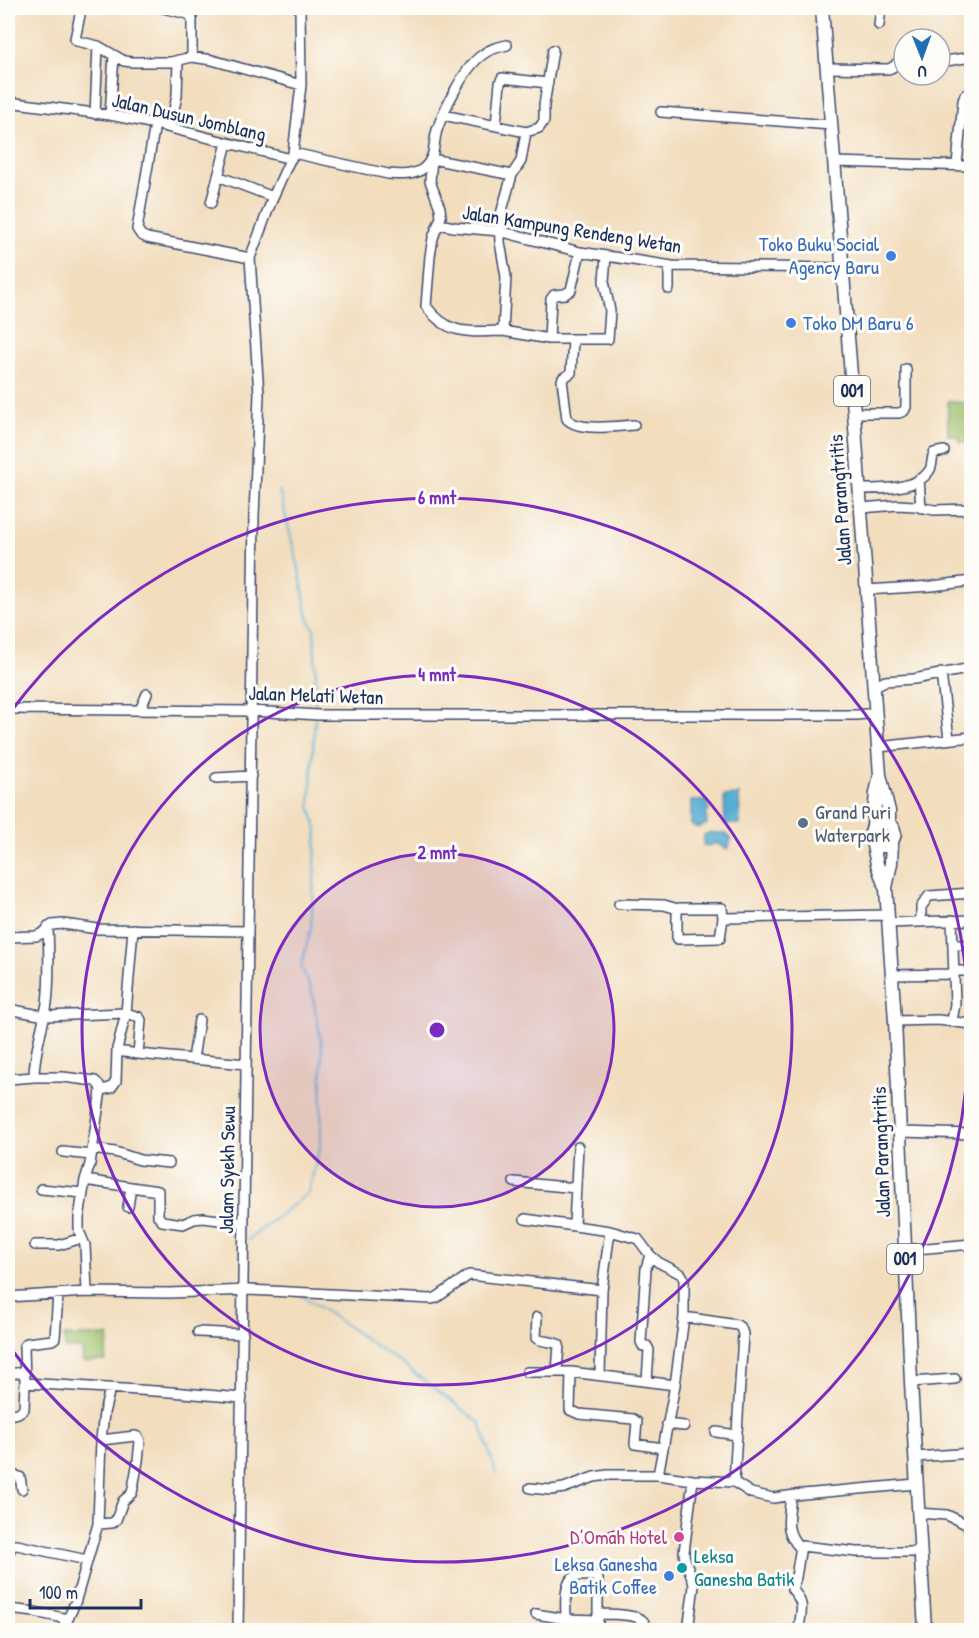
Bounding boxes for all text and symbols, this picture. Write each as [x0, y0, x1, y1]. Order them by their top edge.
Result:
north arrow [892, 27, 952, 87]
text: U [917, 61, 927, 83]
street label: Jalan Dusun Jomblang [109, 86, 269, 147]
street label: Jalan Kampung Rendeng Wetan [461, 198, 684, 259]
place label: Toko Buku Social Agency Baru [759, 230, 880, 280]
marker: Toko Buku Social Agency Baru [884, 249, 898, 263]
place label: Toko DM Baru 6 [803, 309, 914, 336]
marker: Toko DM Baru 6 [784, 316, 798, 330]
road number: 001 [834, 376, 870, 406]
street label: Jalan Parangtritis [821, 433, 858, 566]
text: 6 mnt [418, 485, 457, 510]
text: 4 mnt [418, 662, 457, 687]
street label: Jalan Melati Wetan [248, 679, 384, 710]
place label: Grand Puri Waterpark [815, 798, 891, 848]
marker: Grand Puri Waterpark [796, 816, 810, 830]
text: 2 mnt [417, 840, 457, 865]
centre of rings [427, 1020, 447, 1040]
street label: Jalan Parangtritis [865, 1086, 896, 1218]
street label: Jalam Syekh Sewu [212, 1106, 241, 1234]
road number: 001 [887, 1244, 923, 1274]
place label: D’Omah Hotel [570, 1523, 668, 1550]
marker: D’Omah Hotel [672, 1530, 686, 1544]
place label: Leksa Ganesha Batik [694, 1542, 795, 1592]
place label: Leksa Ganesha Batik Coffee [555, 1550, 657, 1600]
marker: Leksa Ganesha Batik [675, 1561, 689, 1575]
marker: Leksa Ganesha Batik Coffee [662, 1569, 676, 1583]
scale bar [30, 1572, 141, 1610]
text: 100 m [39, 1580, 78, 1605]

